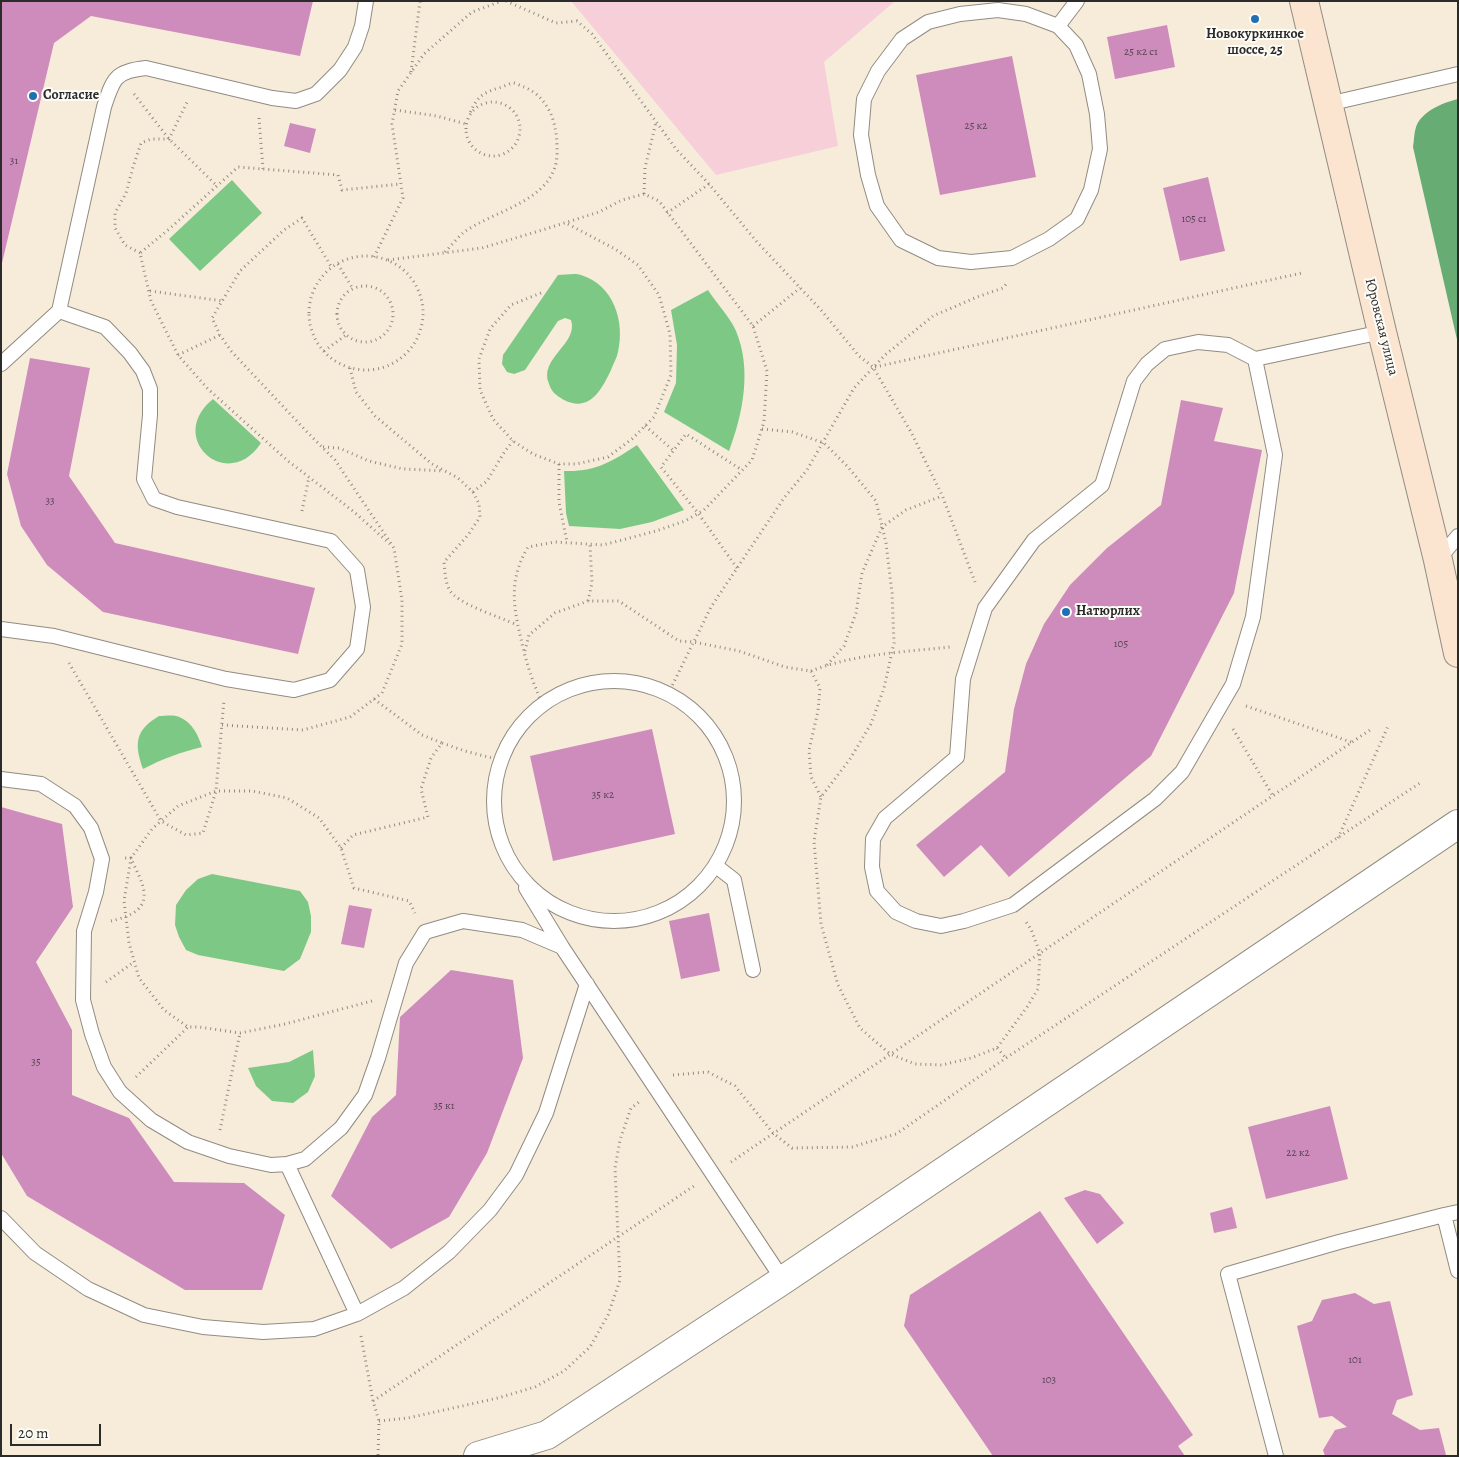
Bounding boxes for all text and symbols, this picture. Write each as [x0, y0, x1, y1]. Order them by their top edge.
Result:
marker: Новокуркинкое шоссе, 25 [1249, 13, 1261, 25]
place label: Новокуркинкое шоссе, 25 [1206, 27, 1304, 59]
house number: 25 к2 с1 [1124, 45, 1158, 59]
place label: Согласие [43, 88, 99, 104]
marker: Согласие [27, 90, 39, 102]
house number: 25 к2 [964, 119, 988, 133]
house number: 31 [10, 154, 18, 168]
house number: 105 с1 [1181, 212, 1207, 226]
street label: Юровская улица [1361, 277, 1401, 377]
house number: 33 [45, 494, 55, 508]
place label: Натюрлих [1076, 604, 1140, 620]
marker: Натюрлих [1060, 606, 1072, 618]
house number: 105 [1114, 637, 1128, 651]
house number: 35 к2 [592, 788, 614, 802]
house number: 35 [31, 1055, 41, 1069]
house number: 35 к1 [434, 1099, 454, 1113]
house number: 22 к2 [1286, 1146, 1310, 1160]
house number: 101 [1348, 1353, 1362, 1367]
house number: 103 [1042, 1373, 1056, 1387]
scale bar [12, 1414, 104, 1446]
text: 20 m [18, 1423, 49, 1443]

